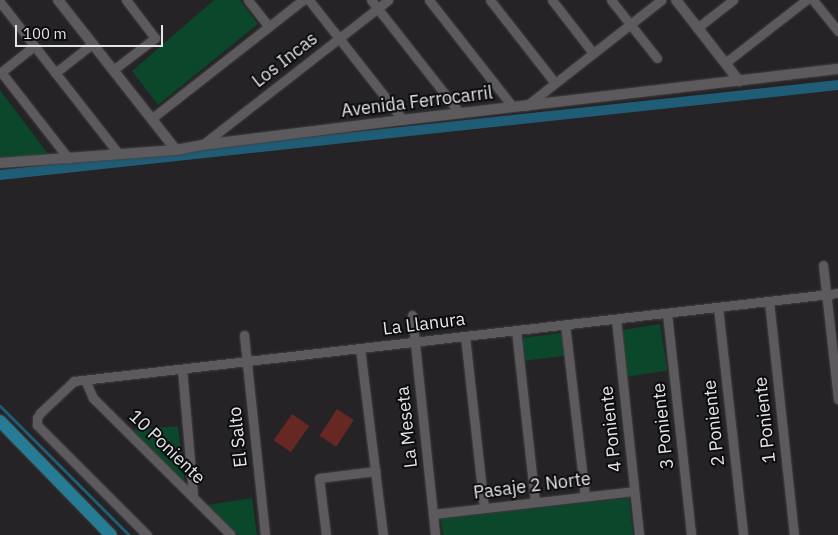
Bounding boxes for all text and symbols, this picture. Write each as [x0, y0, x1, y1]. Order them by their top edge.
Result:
scale bar [18, 15, 165, 47]
text: 100 m [23, 24, 67, 43]
street label: Los Incas [248, 28, 322, 92]
street label: Avenida Ferrocarril [340, 82, 494, 122]
street label: La Llanura [382, 308, 466, 340]
street label: 1 Poniente [750, 376, 780, 464]
street label: 2 Poniente [699, 379, 729, 467]
street label: 3 Poniente [648, 382, 678, 470]
street label: La Meseta [392, 385, 422, 469]
street label: 4 Poniente [596, 385, 626, 473]
street label: 10 Poniente [124, 405, 210, 489]
street label: El Salto [224, 406, 252, 468]
street label: Pasaje 2 Norte [472, 468, 592, 504]

